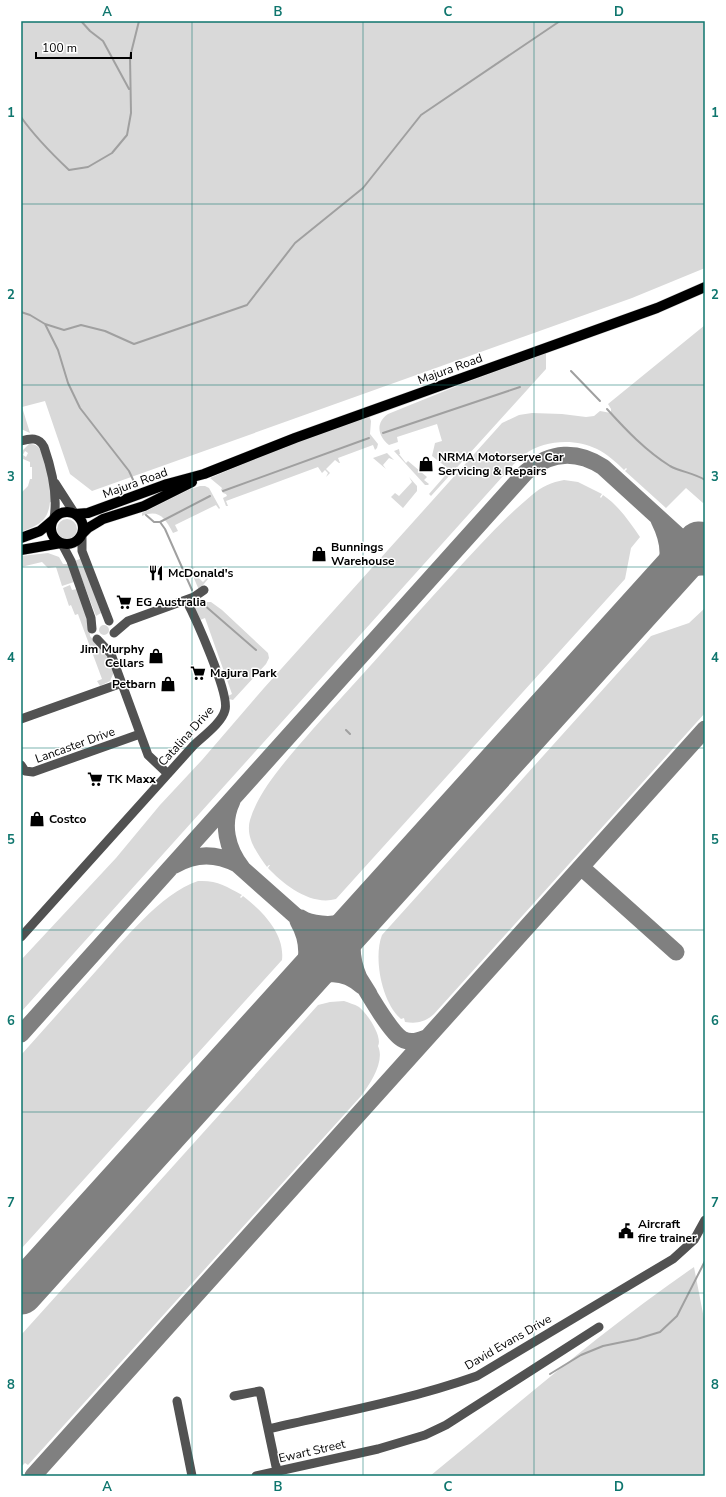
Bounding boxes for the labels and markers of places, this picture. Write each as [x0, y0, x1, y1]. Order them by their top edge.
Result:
place label: NRMA Motorserve Car Servicing & Repairs [438, 449, 564, 479]
shop icon: NRMA Motorserve Car Servicing & Repairs [417, 455, 435, 473]
place label: Bunnings Warehouse [331, 539, 395, 569]
shop icon: Bunnings Warehouse [310, 545, 328, 563]
restaurant icon: McDonald's [147, 564, 165, 582]
place label: McDonald's [168, 565, 234, 581]
supermarket icon: EG Australia [115, 593, 133, 611]
place label: EG Australia [136, 594, 206, 610]
place label: Jim Murphy Cellars [79, 641, 145, 671]
shop icon: Jim Murphy Cellars [147, 647, 165, 665]
supermarket icon: Majura Park [189, 664, 207, 682]
place label: Majura Park [210, 665, 277, 681]
shop icon: Petbarn [159, 675, 177, 693]
place label: Petbarn [112, 676, 156, 692]
supermarket icon: TK Maxx [86, 770, 104, 788]
place label: TK Maxx [107, 771, 156, 787]
shop icon: Costco [28, 810, 46, 828]
place label: Costco [49, 811, 87, 827]
place label: Aircraft fire trainer [638, 1216, 697, 1246]
public building icon: Aircraft fire trainer [617, 1222, 635, 1240]

